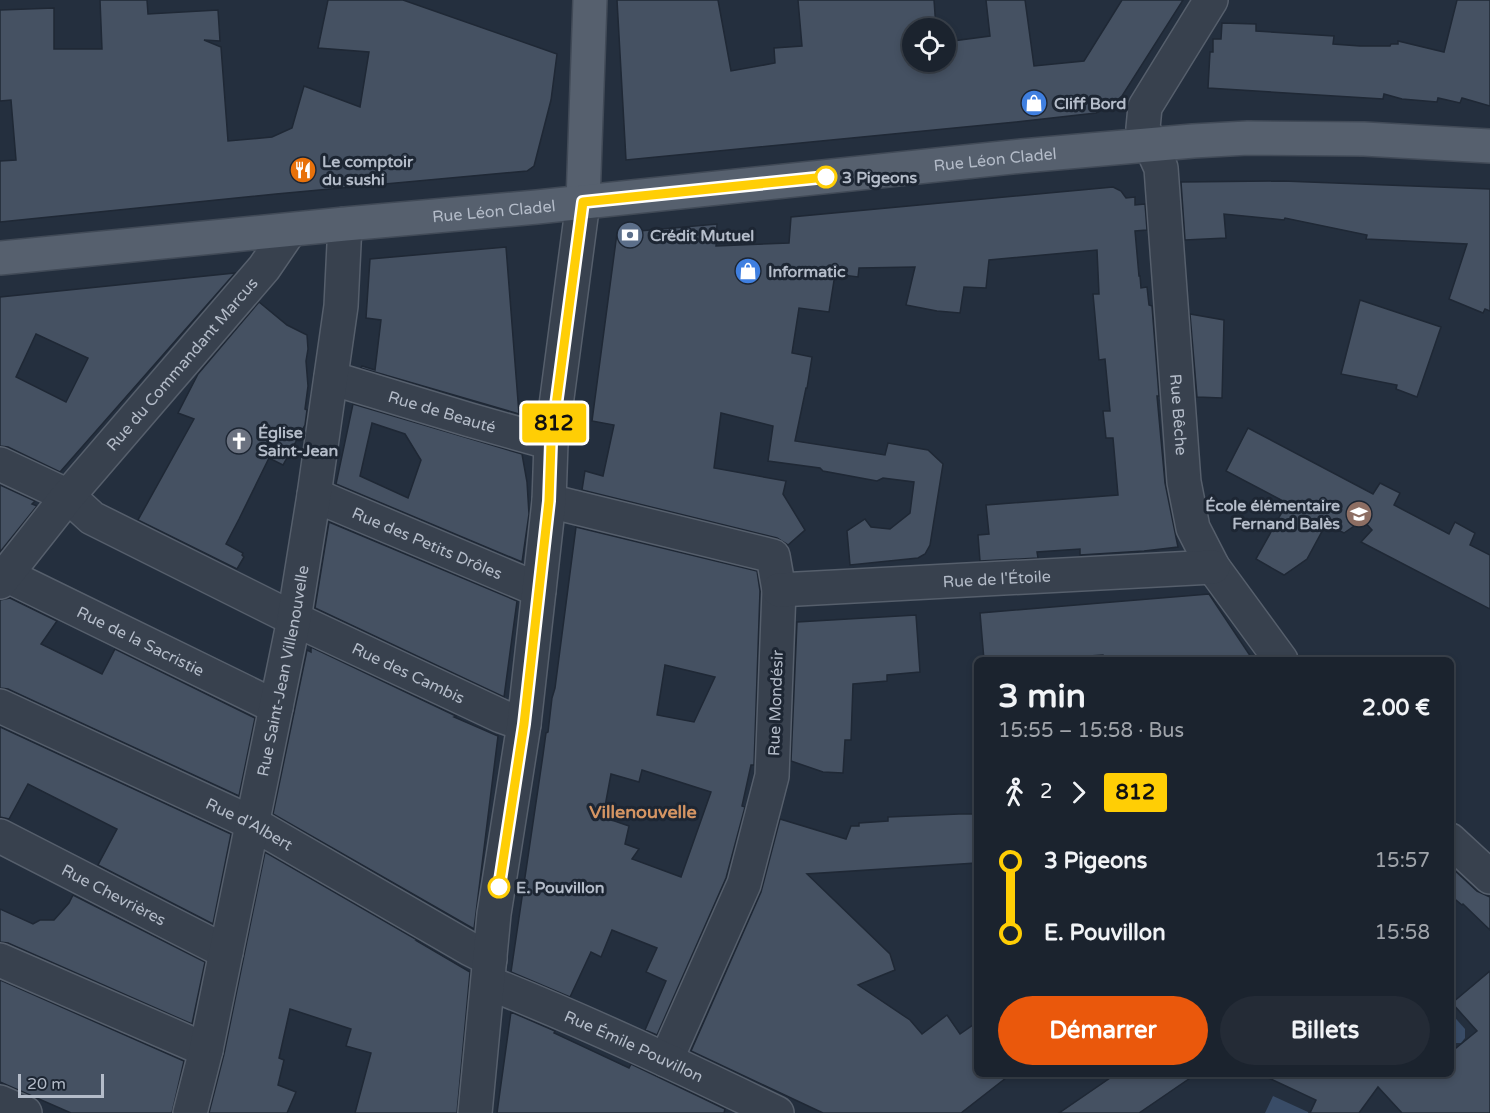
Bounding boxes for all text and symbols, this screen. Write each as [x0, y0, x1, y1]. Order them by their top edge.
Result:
map controls [902, 18, 956, 72]
button: locate [902, 18, 956, 72]
shop icon: Cliff Bord [1019, 88, 1049, 118]
place label: Cliff Bord [1054, 94, 1126, 114]
street label: Rue Léon Cladel [933, 144, 1058, 176]
place label: Le comptoir du sushi [322, 152, 414, 190]
restaurant icon: Le comptoir du sushi [288, 155, 318, 185]
marker: 3 Pigeons [815, 166, 837, 188]
place label: 3 Pigeons [842, 168, 917, 188]
street label: Rue Léon Cladel [431, 196, 556, 227]
bank icon: Crédit Mutuel [615, 220, 645, 250]
place label: Crédit Mutuel [650, 226, 754, 246]
shop icon: Informatic [733, 256, 763, 286]
place label: Informatic [768, 262, 846, 282]
street label: Rue du Commandant Marcus [102, 274, 263, 455]
street label: Rue Bêche [1165, 373, 1191, 456]
street label: Rue de Beauté [385, 387, 498, 438]
line badge: 812 [520, 404, 588, 442]
text: 812 [534, 411, 574, 436]
place label: Église Saint-Jean [258, 423, 338, 461]
church icon: Église Saint-Jean [224, 426, 254, 456]
place label: École élémentaire Fernand Balès [1205, 496, 1340, 534]
school or university icon: École élémentaire Fernand Balès [1344, 499, 1374, 529]
street label: Rue des Petits Drôles [349, 503, 505, 584]
street label: Rue Saint-Jean Villenouvelle [253, 564, 314, 778]
street label: Rue de l'Étoile [942, 567, 1051, 592]
street label: Rue de la Sacristie [73, 602, 207, 681]
street label: Rue des Cambis [349, 639, 468, 709]
street label: Rue Mondésir [764, 649, 788, 756]
text: 3 min [998, 677, 1086, 716]
text: 2.00 € [1362, 695, 1430, 721]
text: 15:55 – 15:58 · Bus [998, 719, 1184, 743]
icon: walk [998, 776, 1031, 809]
icon: forward [1062, 776, 1095, 809]
text: 2 [1040, 780, 1053, 804]
text: 812 [1116, 780, 1155, 805]
street label: Rue d'Albert [202, 794, 296, 855]
district label: Villenouvelle [589, 801, 697, 823]
text: 3 Pigeons [1044, 848, 1147, 874]
text: 15:57 [1375, 849, 1430, 873]
street label: Rue Chevrières [58, 860, 169, 930]
marker: E. Pouvillon [488, 876, 510, 898]
place label: E. Pouvillon [516, 878, 604, 898]
text: E. Pouvillon [1044, 920, 1166, 946]
text: 15:58 [1375, 921, 1430, 945]
button: Démarrer [998, 996, 1208, 1065]
button: Billets [1220, 996, 1430, 1065]
street label: Rue Émile Pouvillon [561, 1007, 706, 1087]
scale bar [18, 1071, 104, 1098]
text: 20 m [27, 1074, 66, 1094]

